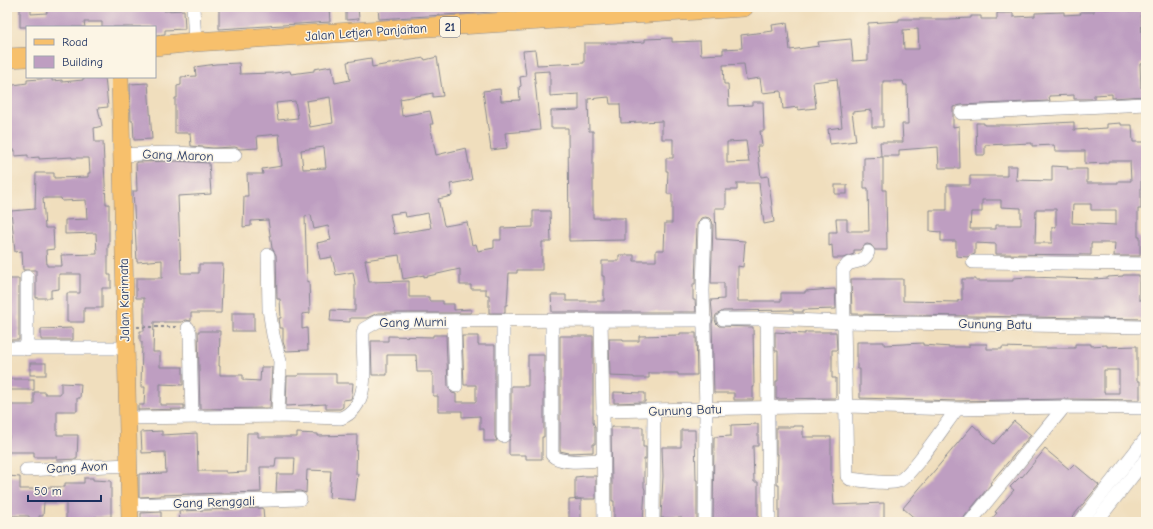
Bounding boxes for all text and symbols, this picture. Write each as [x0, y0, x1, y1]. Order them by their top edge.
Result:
road number: 21 [440, 17, 460, 37]
street label: Jalan Letjen Panjaitan [305, 20, 427, 44]
legend [26, 26, 156, 78]
text: Road [62, 35, 88, 49]
text: Building [62, 55, 103, 69]
street label: Gang Maron [142, 146, 214, 164]
street label: Jalan Karimata [116, 258, 132, 342]
street label: Gang Murni [379, 314, 447, 330]
street label: Gunung Batu [958, 316, 1032, 332]
street label: Gunung Batu [648, 401, 722, 419]
street label: Gang Avon [46, 458, 108, 476]
scale bar [28, 477, 101, 503]
text: 50 m [34, 484, 62, 498]
street label: Gang Renggali [173, 493, 255, 511]

